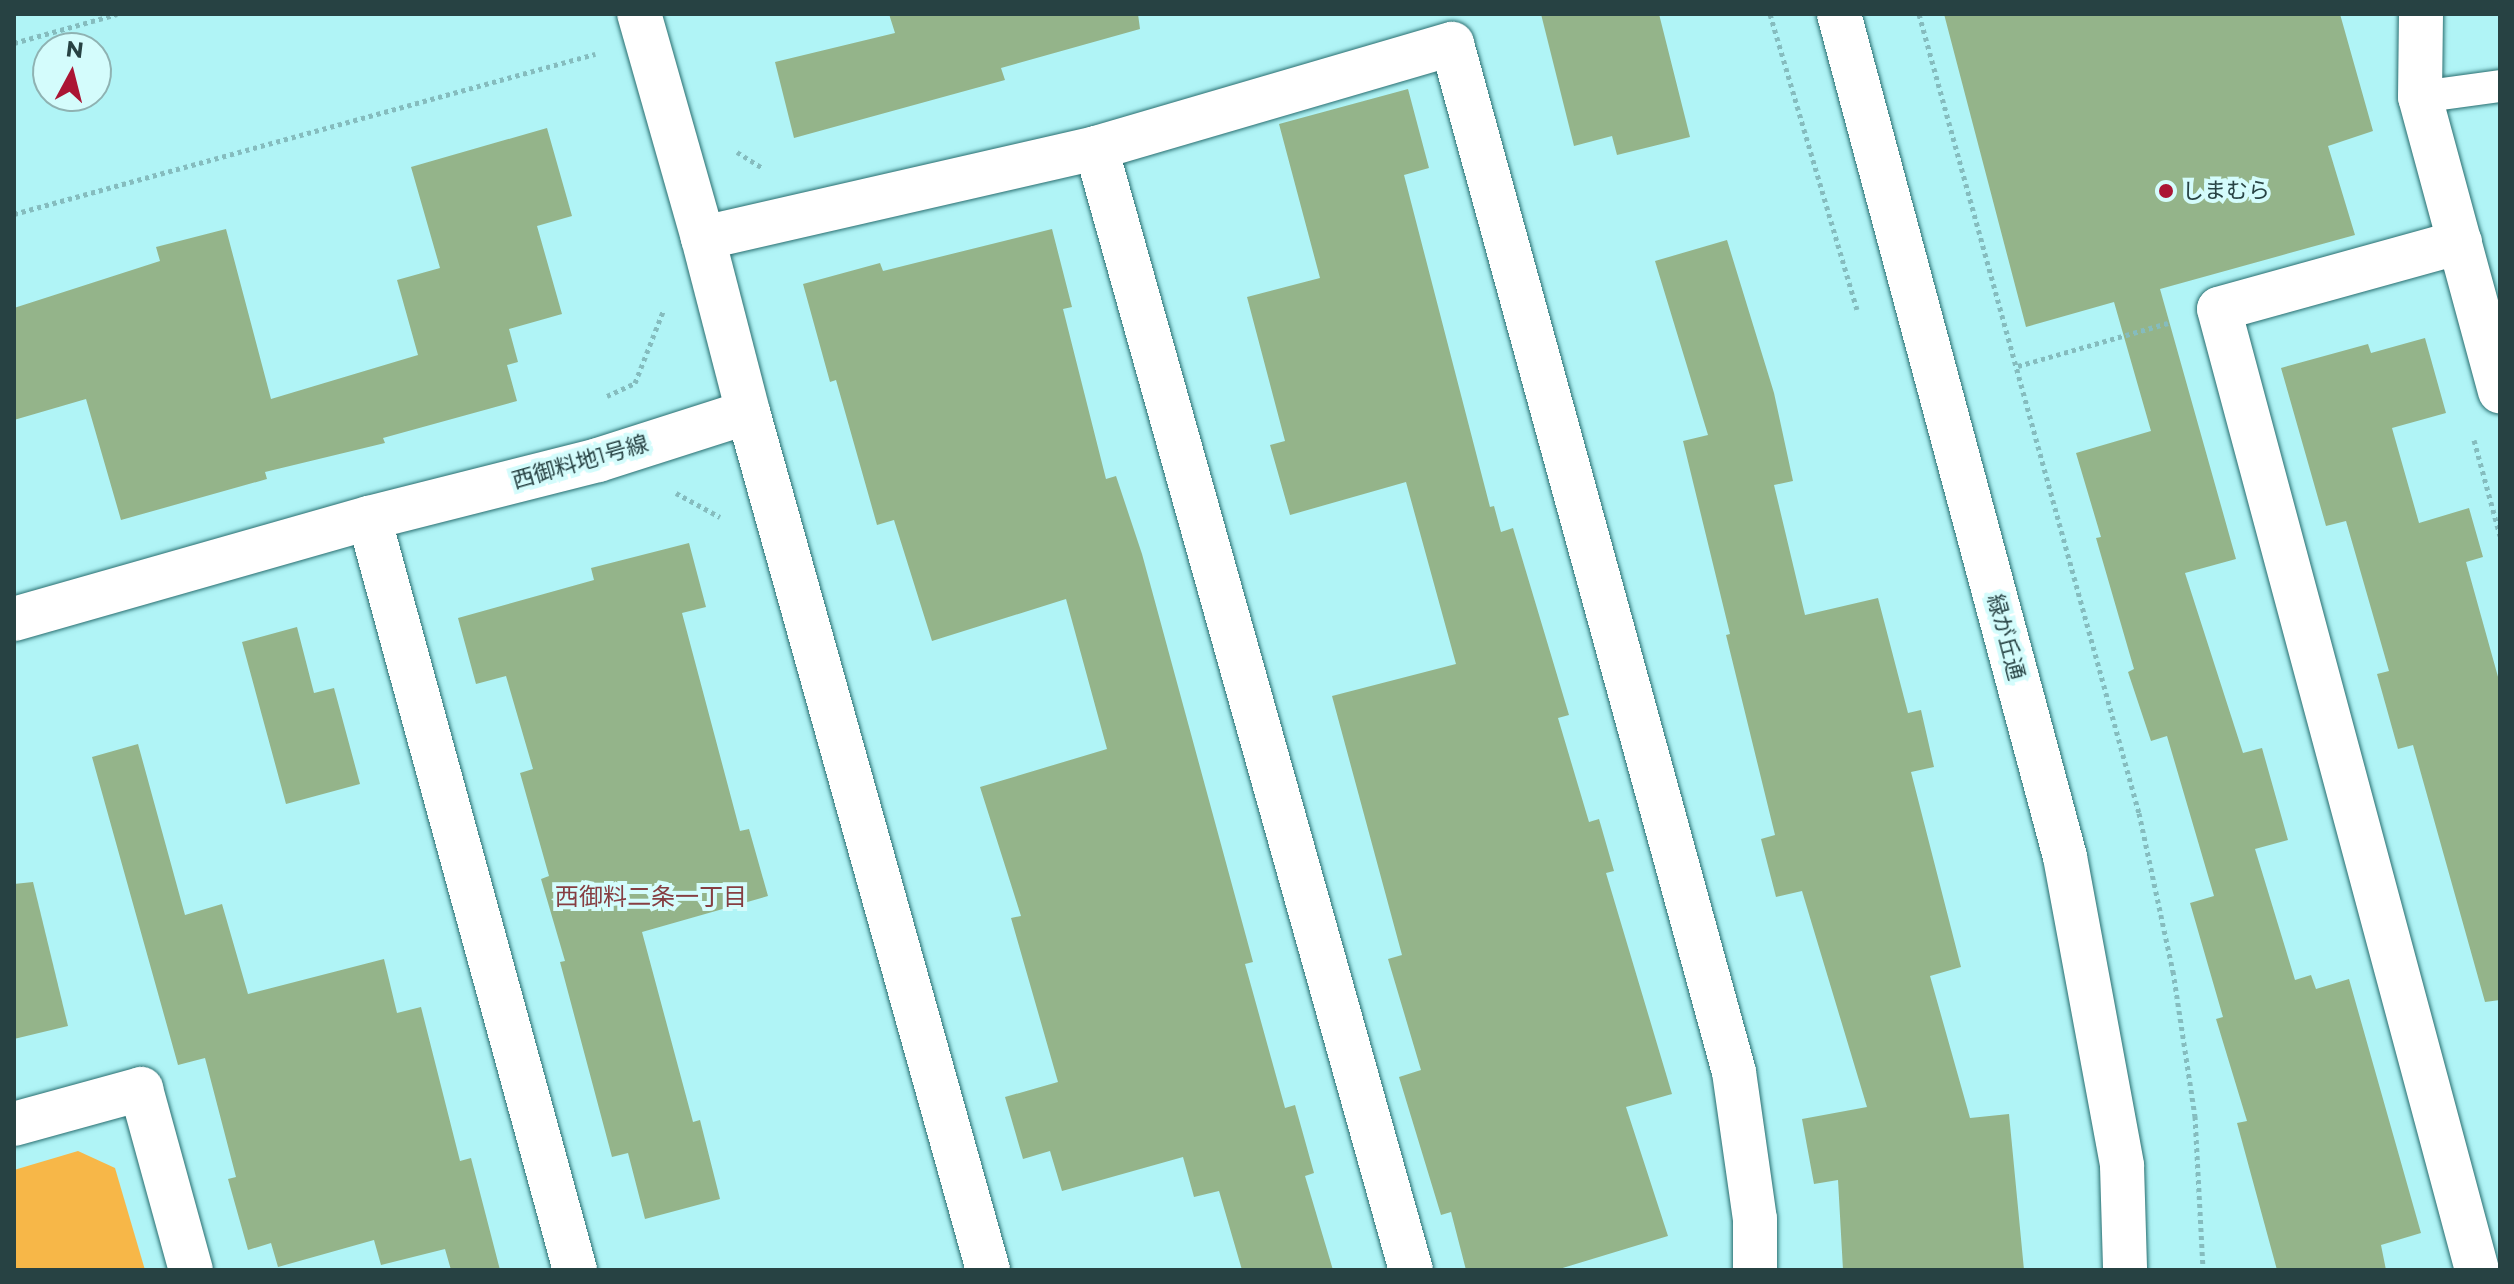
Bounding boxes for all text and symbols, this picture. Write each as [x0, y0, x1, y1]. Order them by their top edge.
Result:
north arrow [32, 32, 112, 112]
text: N [64, 35, 85, 64]
place label: しまむら [2182, 178, 2270, 204]
marker: しまむら [2157, 182, 2175, 200]
street label: 西御料地1号線 [509, 430, 651, 494]
street label: 緑が丘通 [1982, 591, 2030, 683]
district label: 西御料二条一丁目 [555, 883, 747, 911]

